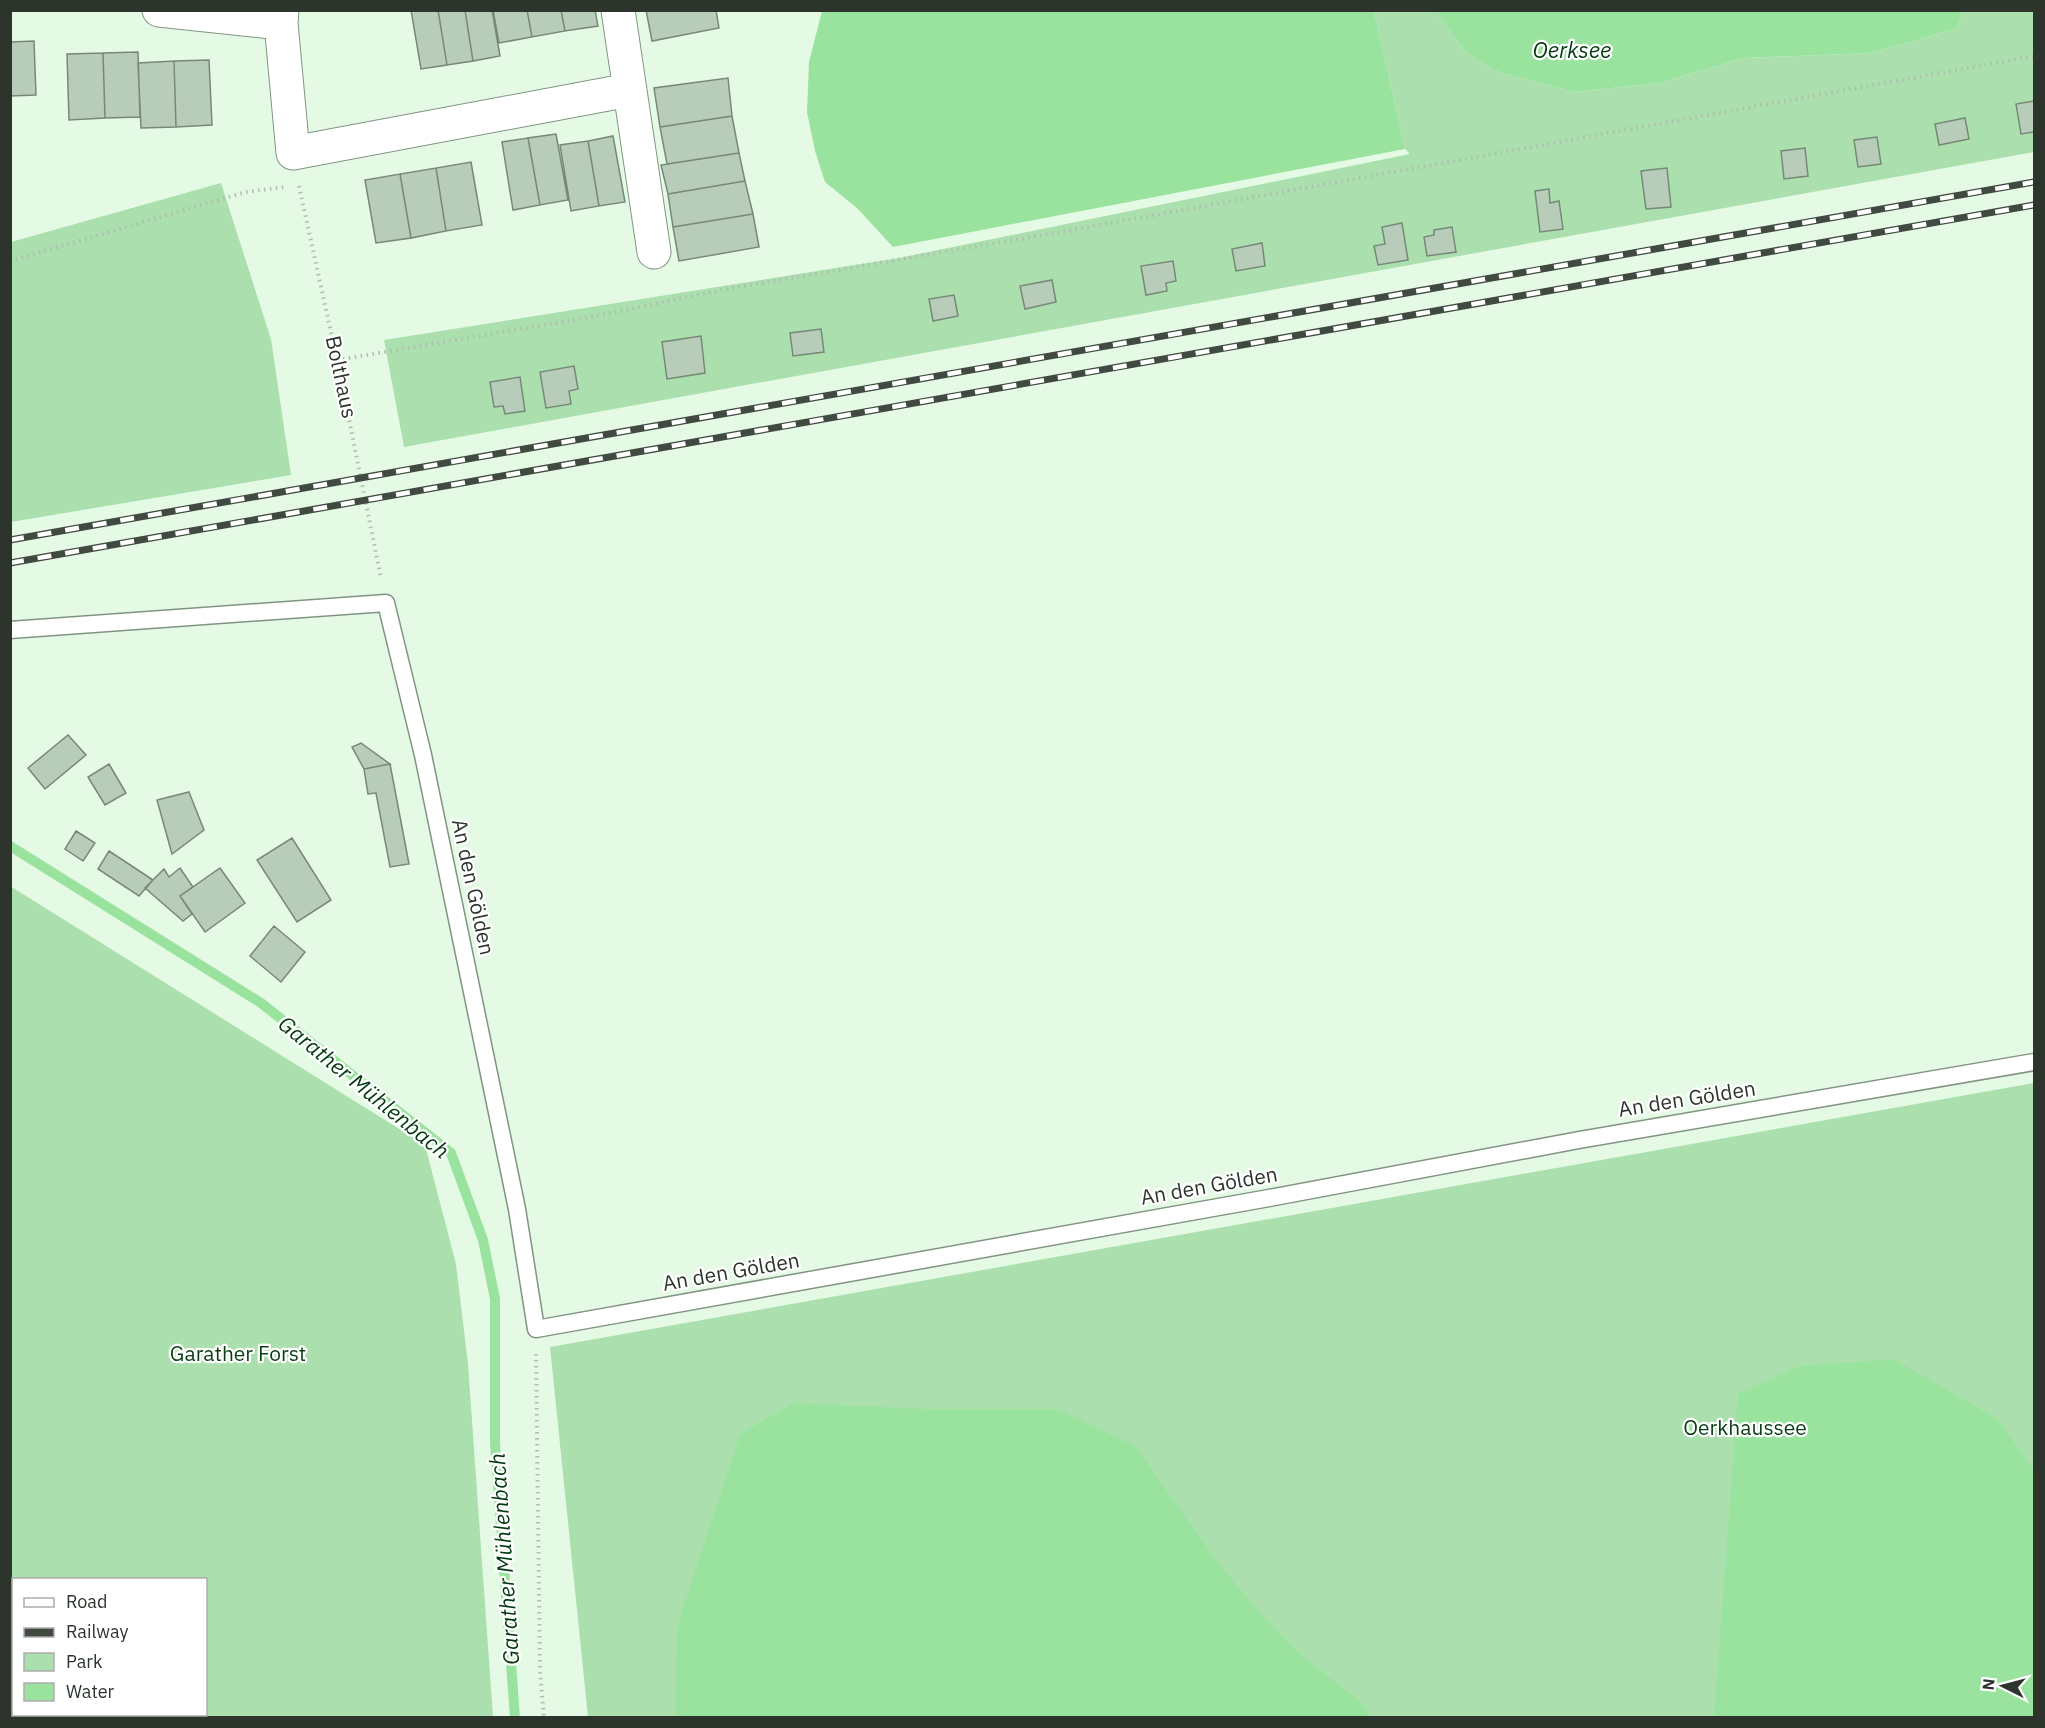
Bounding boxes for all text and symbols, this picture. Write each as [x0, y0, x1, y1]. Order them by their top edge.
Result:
water label: Oerksee [1533, 35, 1611, 64]
street label: Bolthaus [320, 333, 364, 421]
street label: An den Gölden [446, 816, 502, 958]
water label: Garather Mühlenbach [273, 1009, 456, 1165]
street label: An den Gölden [1616, 1073, 1758, 1123]
street label: An den Gölden [1138, 1159, 1280, 1211]
street label: An den Gölden [660, 1245, 802, 1297]
park label: Garather Forst [170, 1339, 306, 1367]
park label: Oerkhaussee [1683, 1413, 1807, 1441]
water label: Garather Mühlenbach [482, 1452, 525, 1666]
legend [12, 1578, 207, 1716]
text: Road [66, 1590, 107, 1613]
text: Railway [66, 1620, 128, 1643]
text: Park [66, 1650, 103, 1673]
north arrow [1973, 1656, 2033, 1716]
text: N [1978, 1678, 1999, 1691]
text: Water [66, 1680, 115, 1703]

